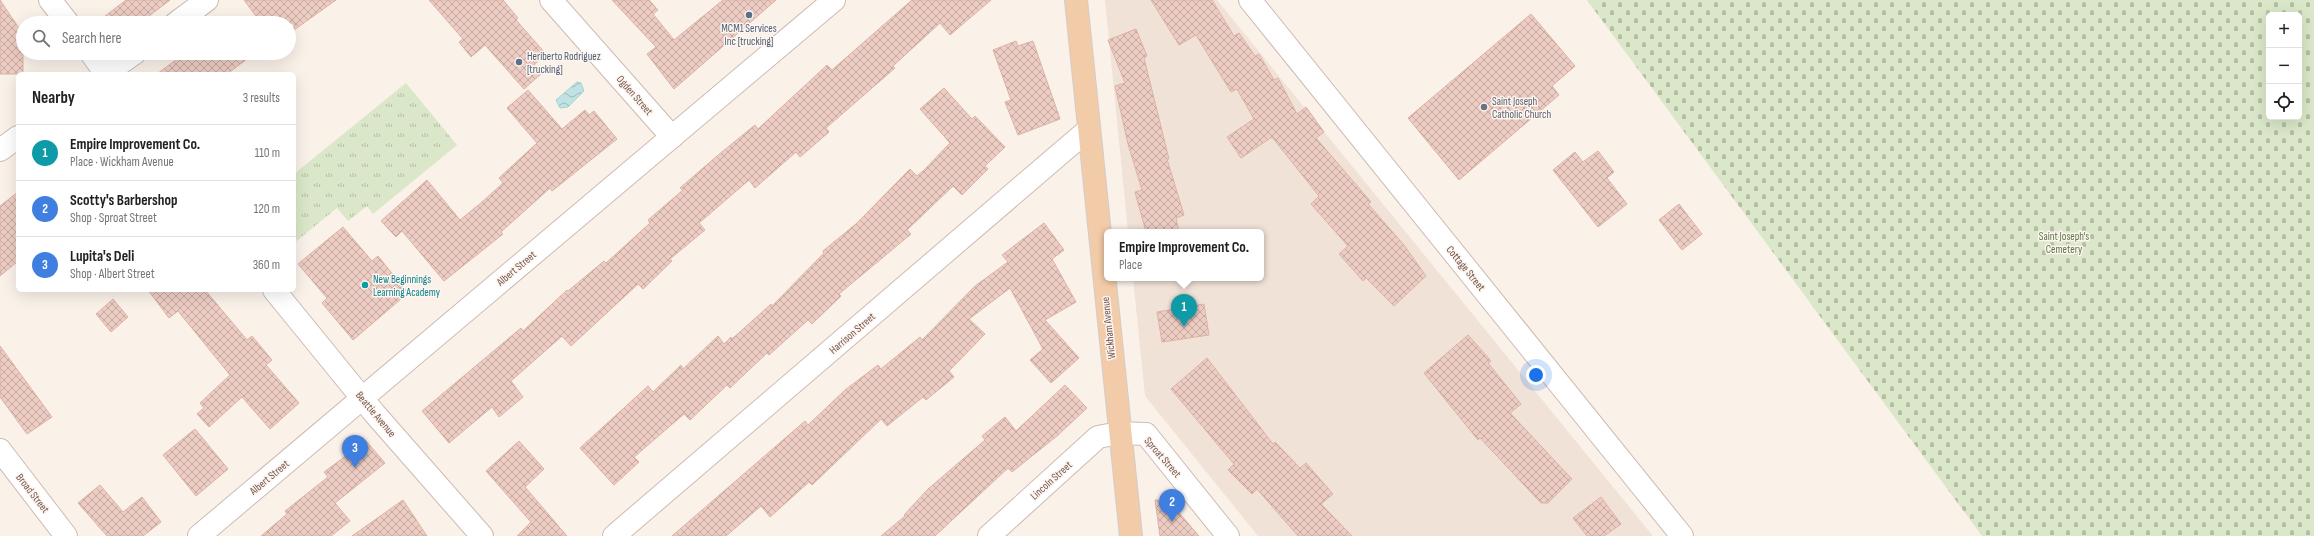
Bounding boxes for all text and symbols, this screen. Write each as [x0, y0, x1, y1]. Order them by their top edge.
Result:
marker: MCM1 Services Inc [trucking] [744, 10, 754, 20]
map controls [2266, 12, 2302, 120]
button: + [2266, 12, 2302, 48]
search box [16, 16, 296, 60]
place label: MCM1 Services Inc [trucking] [721, 22, 777, 48]
icon: search [30, 27, 52, 49]
text: Search here [62, 29, 122, 48]
button: − [2266, 48, 2302, 84]
place label: Heriberto Rodriguez [trucking] [527, 50, 601, 76]
marker: Heriberto Rodriguez [trucking] [514, 57, 524, 67]
street label: Ogden Street [614, 73, 656, 118]
button: locate [2266, 84, 2302, 120]
text: Nearby [32, 88, 75, 108]
text: 3 results [243, 90, 280, 106]
place label: Saint Joseph Catholic Church [1492, 95, 1552, 121]
marker: Saint Joseph Catholic Church [1479, 102, 1489, 112]
text: Empire Improvement Co. [70, 135, 200, 154]
text: 1 [42, 145, 48, 161]
text: 110 m [255, 145, 280, 161]
text: Place · Wickham Avenue [70, 154, 174, 170]
text: Scotty's Barbershop [70, 191, 178, 210]
text: 2 [42, 201, 48, 217]
text: 120 m [254, 201, 280, 217]
text: Shop · Sproat Street [70, 210, 157, 226]
popup [1104, 229, 1264, 281]
park label: Saint Joseph's Cemetery [2039, 230, 2089, 256]
text: Empire Improvement Co. [1119, 238, 1249, 257]
street label: Cottage Street [1443, 243, 1488, 294]
text: Lupita's Deli [70, 247, 134, 266]
street label: Albert Street [493, 248, 539, 289]
text: 3 [42, 257, 48, 273]
text: 360 m [253, 257, 280, 273]
text: Place [1119, 257, 1142, 273]
text: Shop · Albert Street [70, 266, 155, 282]
place label: New Beginnings Learning Academy [373, 273, 441, 299]
marker: New Beginnings Learning Academy [360, 280, 370, 290]
pin: 1 [1171, 294, 1197, 327]
street label: Wickham Avenue [1099, 296, 1118, 360]
street label: Harrison Street [827, 310, 878, 357]
your location [1526, 365, 1546, 385]
street label: Beattie Avenue [353, 389, 398, 440]
street label: Sproat Street [1142, 434, 1184, 481]
pin: 3 [342, 435, 368, 468]
street label: Albert Street [246, 457, 292, 498]
street label: Lincoln Street [1028, 458, 1075, 502]
street label: Broad Street [13, 471, 52, 516]
pin: 2 [1159, 489, 1185, 522]

